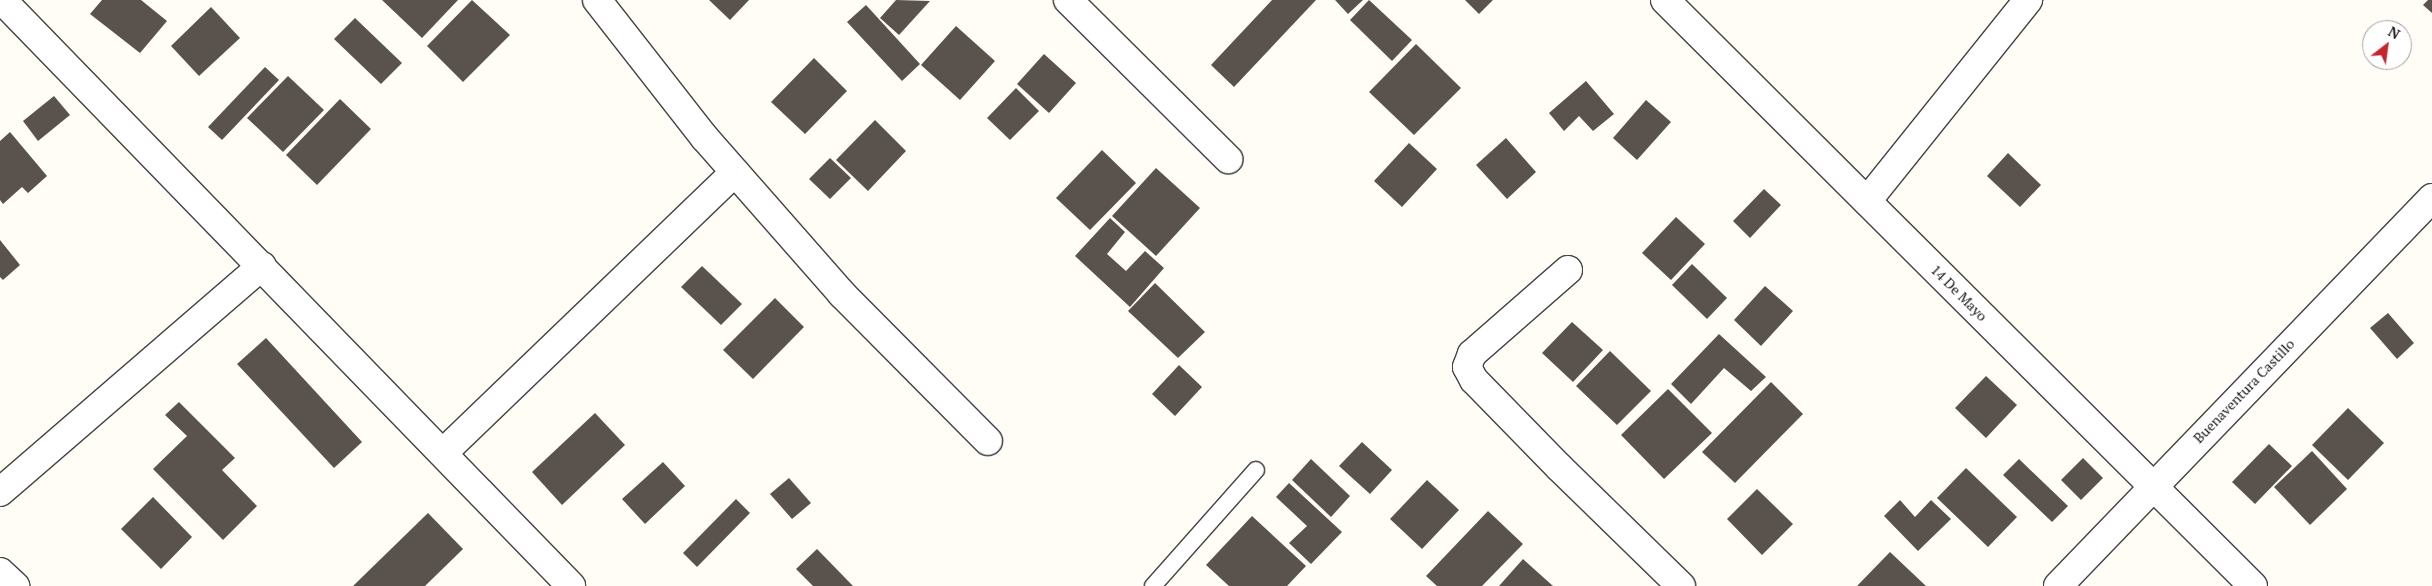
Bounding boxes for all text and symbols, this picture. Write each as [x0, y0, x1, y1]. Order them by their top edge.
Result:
north arrow [2362, 20, 2412, 70]
text: N [2385, 22, 2404, 43]
street label: 14 De Mayo [1927, 261, 1991, 325]
street label: Buenaventura Castillo [2190, 336, 2298, 446]

